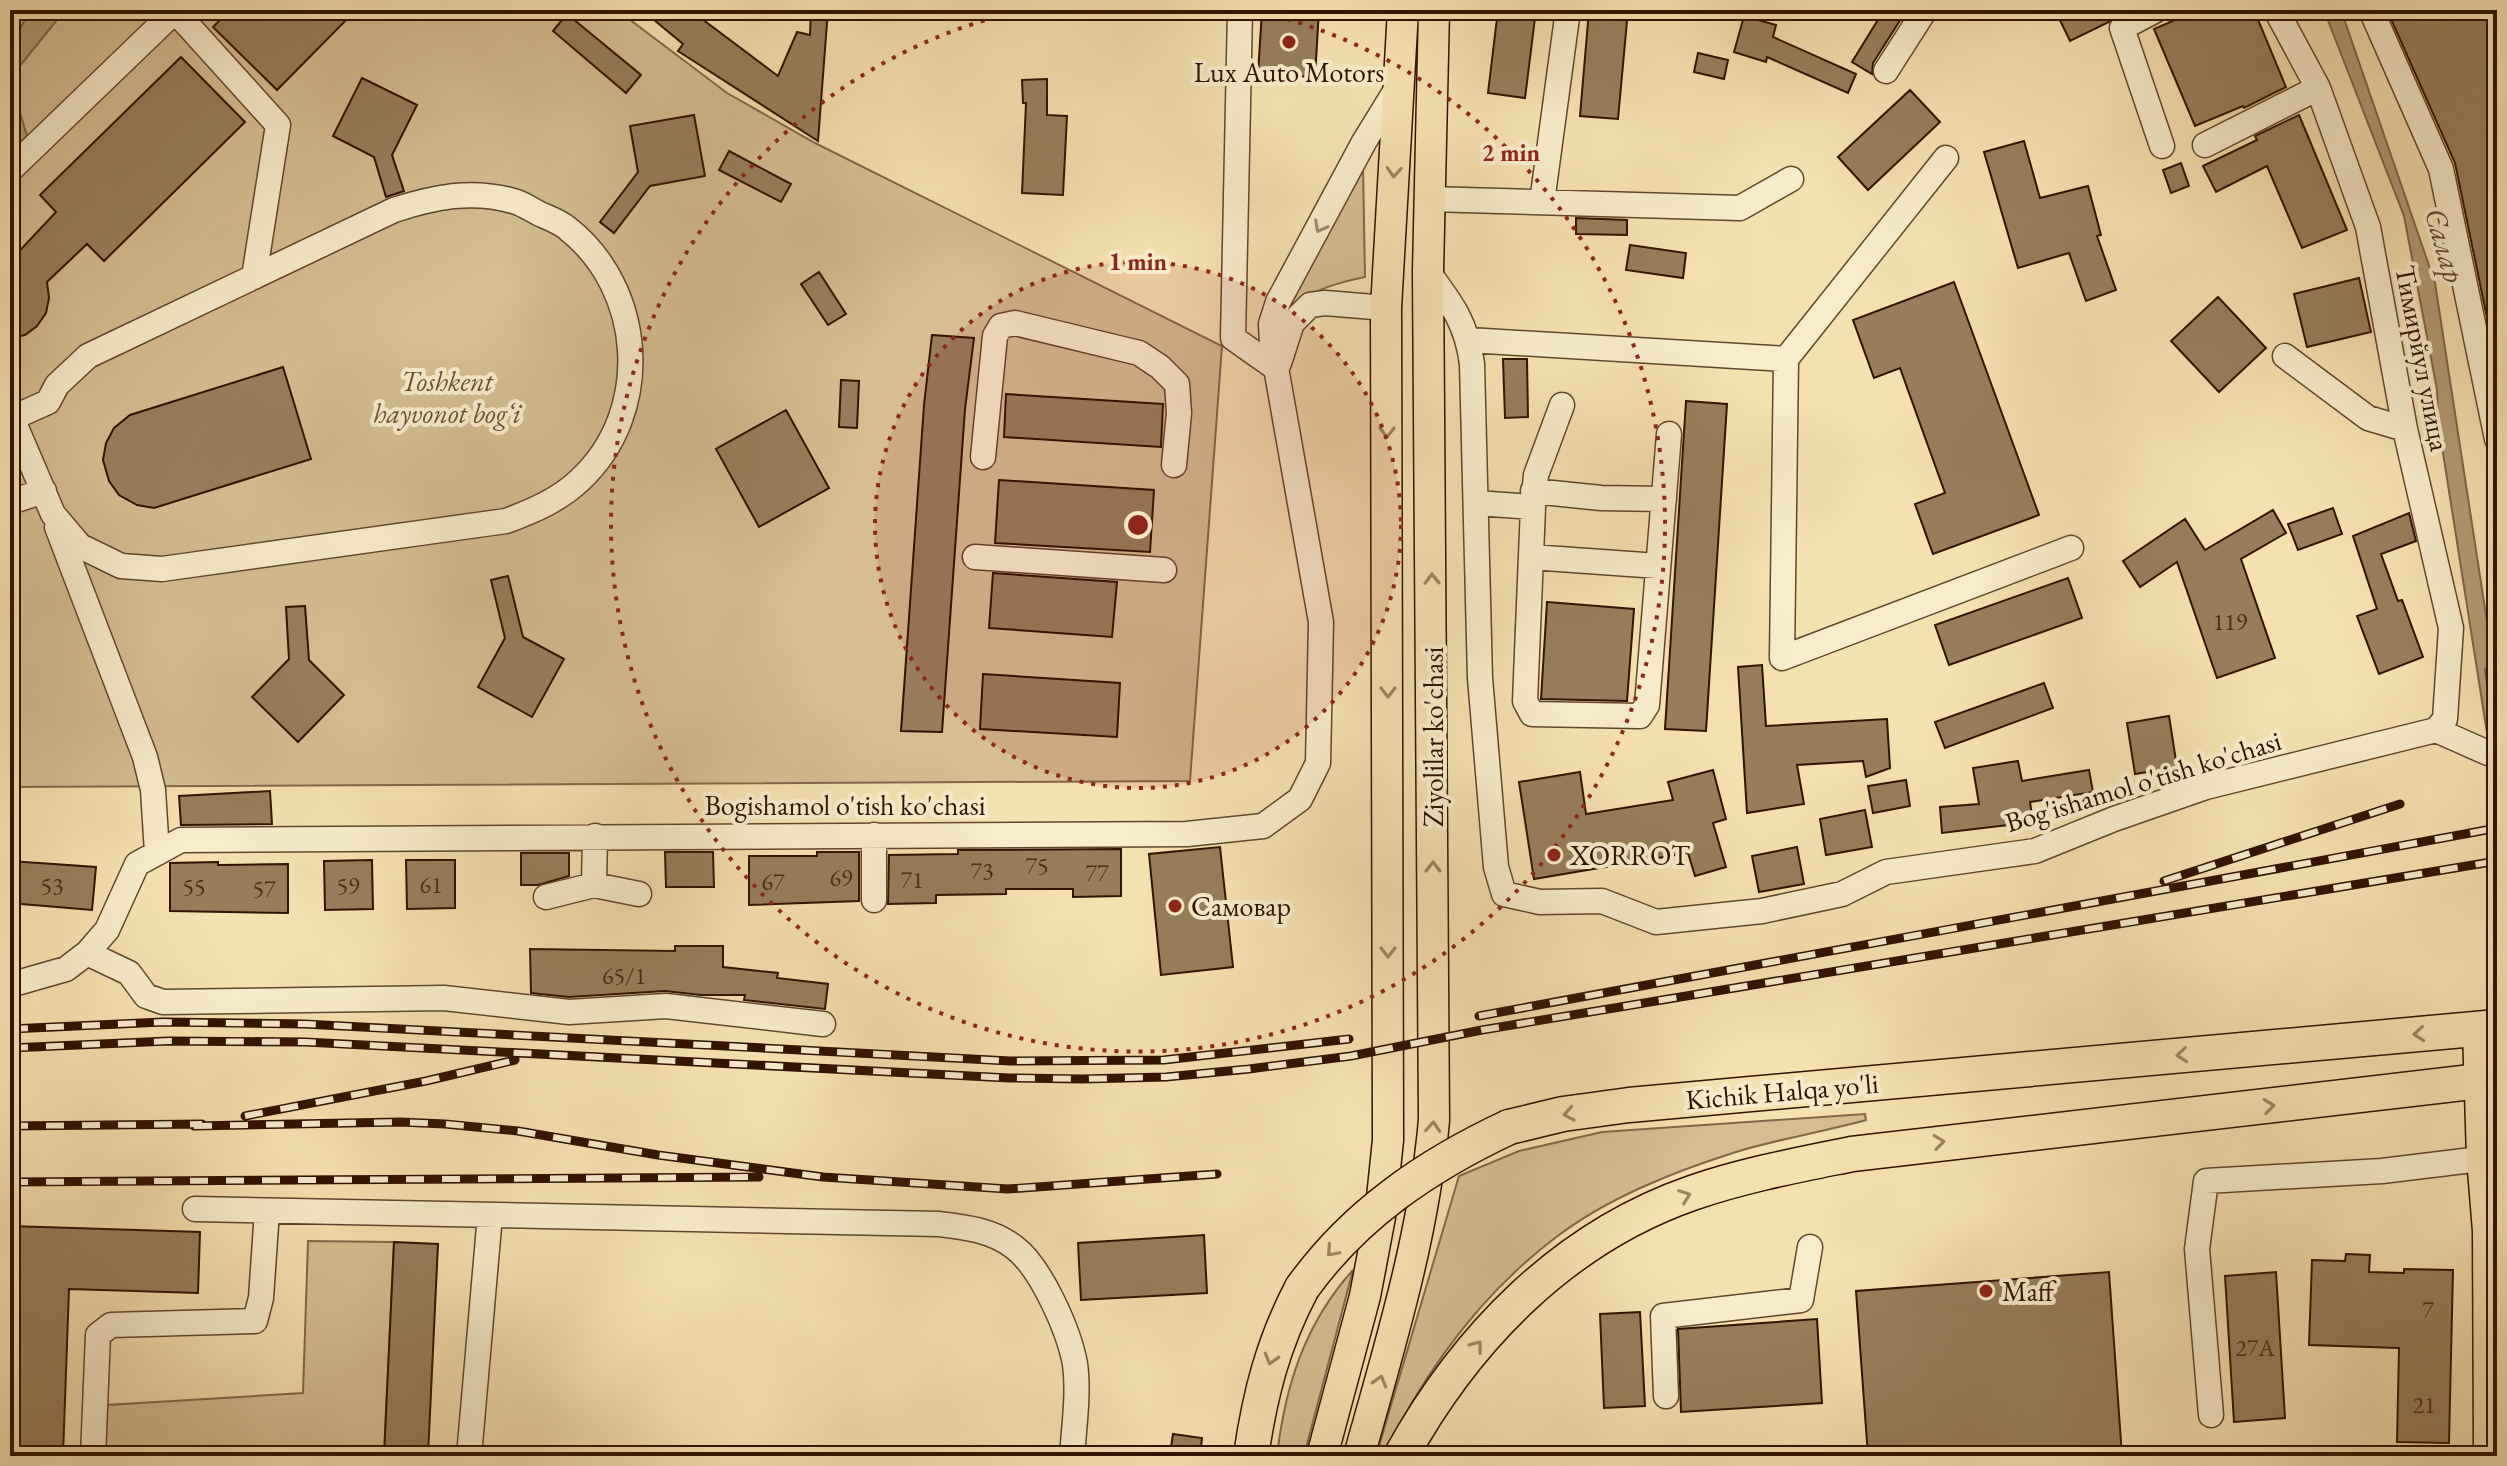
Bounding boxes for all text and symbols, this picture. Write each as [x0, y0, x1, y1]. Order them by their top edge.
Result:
marker: Lux Auto Motors [1280, 33, 1298, 51]
place label: Lux Auto Motors [1194, 54, 1384, 90]
text: 2 min [1482, 137, 1541, 168]
one-way arrow [1385, 166, 1402, 179]
water label: Салар [2416, 203, 2474, 287]
one-way arrow [1314, 218, 1329, 233]
text: 1 min [1109, 246, 1168, 277]
street label: Тимирйул улица [2387, 262, 2459, 455]
park label: Toshkent hayvonot bogʻi [373, 363, 523, 431]
one-way arrow [1378, 426, 1396, 439]
centre of rings [1124, 511, 1152, 539]
one-way arrow [1423, 572, 1441, 585]
house number: 119 [2213, 606, 2248, 637]
street label: Ziyolilar ko'chasi [1415, 647, 1451, 827]
one-way arrow [1379, 686, 1397, 699]
street label: Bog'ishamol o'tish ko'chasi [2001, 722, 2286, 840]
street label: Bogishamol o'tish ko'chasi [704, 787, 986, 823]
place label: XORROT [1569, 837, 1690, 873]
marker: XORROT [1545, 846, 1563, 864]
house number: 75 [1025, 850, 1049, 881]
house number: 73 [970, 855, 994, 886]
house number: 77 [1085, 857, 1109, 888]
one-way arrow [1424, 860, 1442, 873]
house number: 69 [829, 862, 853, 893]
house number: 71 [900, 864, 924, 895]
house number: 67 [761, 866, 785, 897]
house number: 61 [419, 869, 443, 900]
house number: 53 [40, 870, 64, 901]
house number: 59 [336, 870, 360, 901]
house number: 55 [182, 871, 206, 902]
house number: 57 [252, 873, 276, 904]
place label: Самовар [1191, 888, 1291, 924]
marker: Самовар [1166, 897, 1184, 915]
one-way arrow [1379, 946, 1397, 959]
house number: 65/1 [602, 960, 646, 991]
one-way arrow [2412, 1025, 2425, 1042]
one-way arrow [2175, 1047, 2188, 1064]
street label: Kichik Halqa yo'li [1684, 1065, 1880, 1117]
one-way arrow [2262, 1098, 2276, 1115]
one-way arrow [1562, 1104, 1576, 1121]
one-way arrow [1424, 1120, 1441, 1133]
one-way arrow [1933, 1134, 1946, 1151]
one-way arrow [1677, 1189, 1691, 1206]
one-way arrow [1327, 1242, 1341, 1256]
place label: Maff [2002, 1273, 2057, 1309]
marker: Maff [1977, 1282, 1995, 1300]
house number: 7 [2422, 1294, 2434, 1325]
house number: 27А [2235, 1332, 2275, 1363]
one-way arrow [1467, 1341, 1482, 1355]
one-way arrow [1264, 1351, 1280, 1365]
one-way arrow [1371, 1374, 1388, 1388]
house number: 21 [2412, 1389, 2436, 1420]

